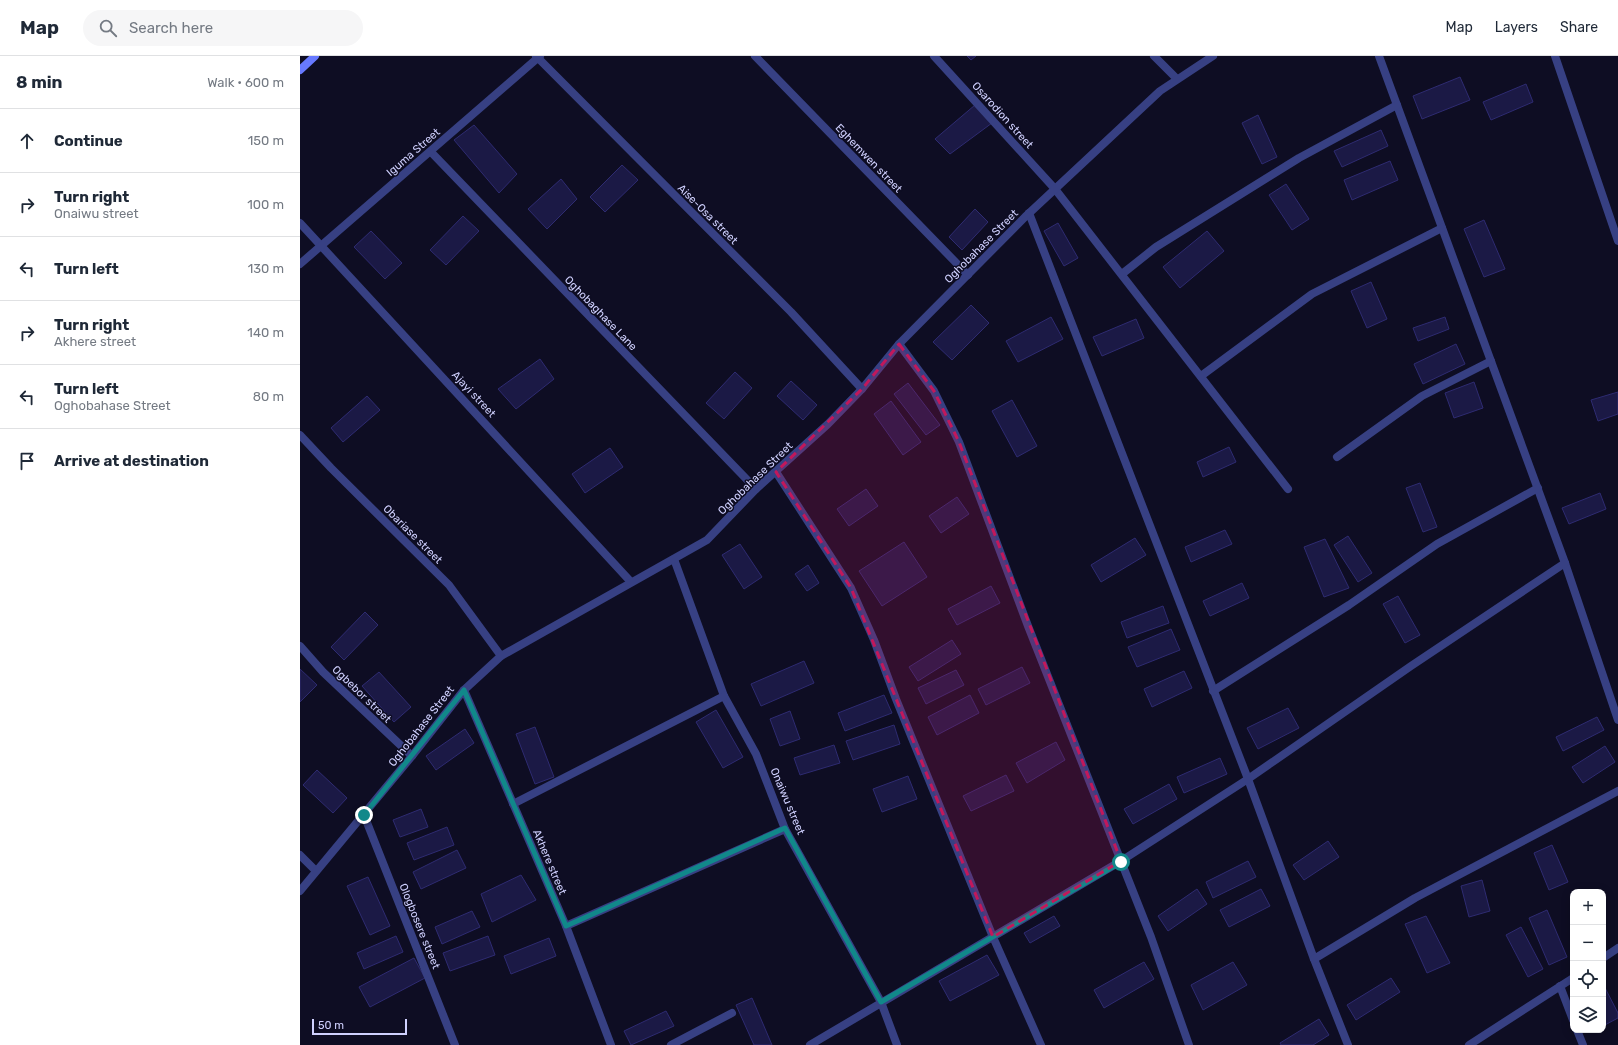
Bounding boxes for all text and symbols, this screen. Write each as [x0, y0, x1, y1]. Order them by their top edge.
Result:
search box [83, 10, 363, 46]
text: Map [20, 16, 59, 39]
icon: search [97, 17, 119, 39]
text: Search here [129, 19, 213, 37]
text: Map [1446, 19, 1473, 36]
text: Layers [1495, 19, 1538, 36]
text: Share [1560, 19, 1598, 36]
text: 8 min [16, 72, 63, 92]
text: Walk · 600 m [207, 75, 284, 90]
street label: Osarodion street [969, 79, 1036, 152]
street label: Eghemwen street [833, 121, 905, 196]
street label: Iguma Street [384, 125, 443, 179]
icon: ahead [16, 130, 38, 152]
text: Continue [54, 132, 123, 150]
text: 150 m [248, 133, 284, 148]
street label: Aise-Osa street [675, 182, 741, 248]
text: Turn right [54, 188, 129, 206]
icon: right [16, 194, 38, 216]
text: 100 m [247, 197, 284, 212]
text: Onaiwu street [54, 206, 139, 221]
street label: Oghobahase Street [942, 206, 1021, 286]
icon: left [16, 258, 38, 280]
text: Turn left [54, 260, 119, 278]
text: 130 m [248, 261, 284, 276]
street label: Oghobaghase Lane [562, 273, 640, 353]
text: Turn right [54, 316, 129, 334]
icon: right [16, 322, 38, 344]
text: 140 m [247, 325, 284, 340]
text: Akhere street [54, 334, 136, 349]
street label: Ajayi street [449, 369, 499, 421]
text: Turn left [54, 380, 119, 398]
icon: left [16, 386, 38, 408]
text: 80 m [253, 389, 284, 404]
text: Oghobahase Street [54, 398, 171, 413]
street label: Oghobahase Street [715, 439, 796, 517]
icon: arrive [16, 450, 38, 472]
text: Arrive at destination [54, 452, 209, 470]
street label: Obariase street [380, 502, 445, 567]
street label: Ogbebor street [330, 663, 394, 726]
street label: Oghobahase Street [386, 683, 457, 769]
street label: Onaiwu street [768, 766, 808, 837]
route end [355, 806, 373, 824]
street label: Akhere street [530, 828, 569, 897]
route start [1112, 853, 1130, 871]
street label: Ologbosere street [396, 882, 443, 972]
map controls [1570, 889, 1606, 1033]
button: + [1570, 889, 1606, 925]
button: − [1570, 925, 1606, 961]
button: locate [1570, 961, 1606, 997]
button: layers [1570, 997, 1606, 1033]
scale bar [312, 1017, 407, 1036]
text: 50 m [318, 1019, 344, 1032]

